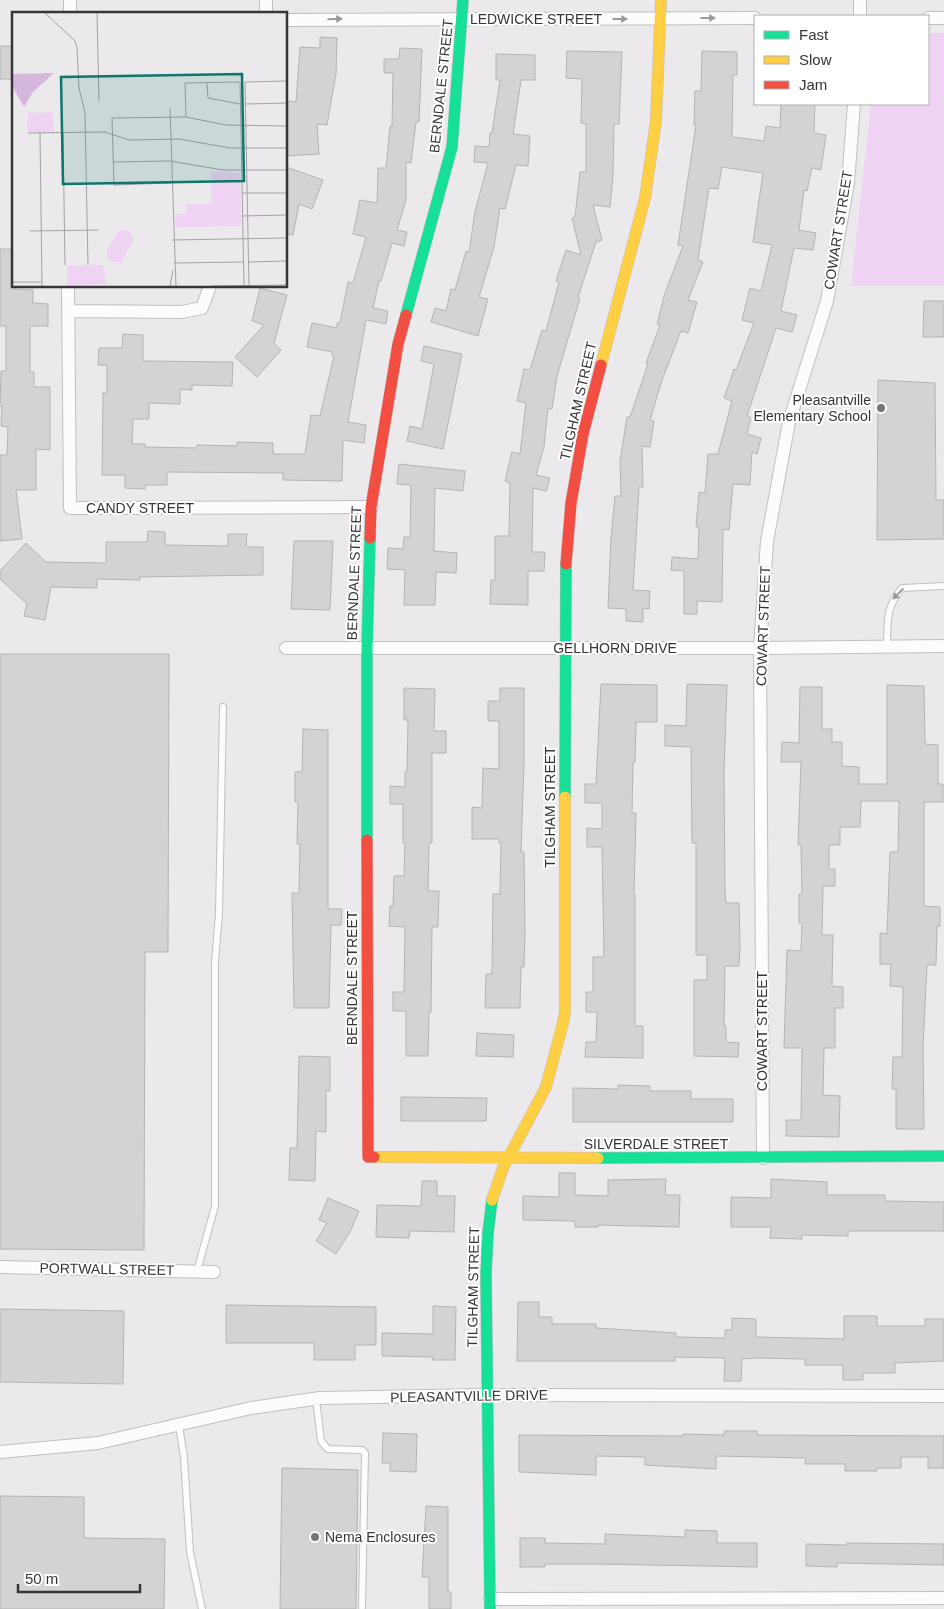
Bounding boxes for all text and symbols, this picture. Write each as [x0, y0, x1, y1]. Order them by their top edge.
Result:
street label: LEDWICKE STREET [470, 11, 603, 27]
inset map [12, 12, 288, 288]
one-way arrow [327, 14, 343, 22]
one-way arrow [700, 14, 716, 22]
one-way arrow [612, 15, 628, 23]
legend [754, 15, 929, 105]
street label: BERNDALE STREET [426, 18, 456, 154]
text: Fast [799, 26, 829, 43]
text: Slow [799, 51, 832, 68]
text: Jam [799, 76, 827, 93]
street label: COWART STREET [821, 169, 855, 291]
street label: TILGHAM STREET [557, 340, 600, 462]
place label: Pleasantville Elementary School [753, 392, 871, 424]
marker: Pleasantville Elementary School [875, 402, 887, 414]
street label: CANDY STREET [86, 500, 194, 516]
street label: BERNDALE STREET [344, 505, 364, 641]
street label: COWART STREET [753, 565, 773, 686]
one-way arrow [892, 588, 904, 600]
street label: GELLHORN DRIVE [553, 640, 677, 656]
street label: TILGHAM STREET [542, 746, 558, 868]
street label: BERNDALE STREET [344, 910, 360, 1045]
street label: COWART STREET [754, 970, 770, 1091]
street label: SILVERDALE STREET [584, 1136, 729, 1152]
street label: TILGHAM STREET [464, 1226, 482, 1348]
street label: PORTWALL STREET [39, 1260, 175, 1278]
street label: PLEASANTVILLE DRIVE [390, 1387, 548, 1405]
place label: Nema Enclosures [325, 1529, 436, 1545]
marker: Nema Enclosures [309, 1531, 321, 1543]
scale bar [18, 1562, 140, 1594]
text: 50 m [25, 1570, 58, 1587]

